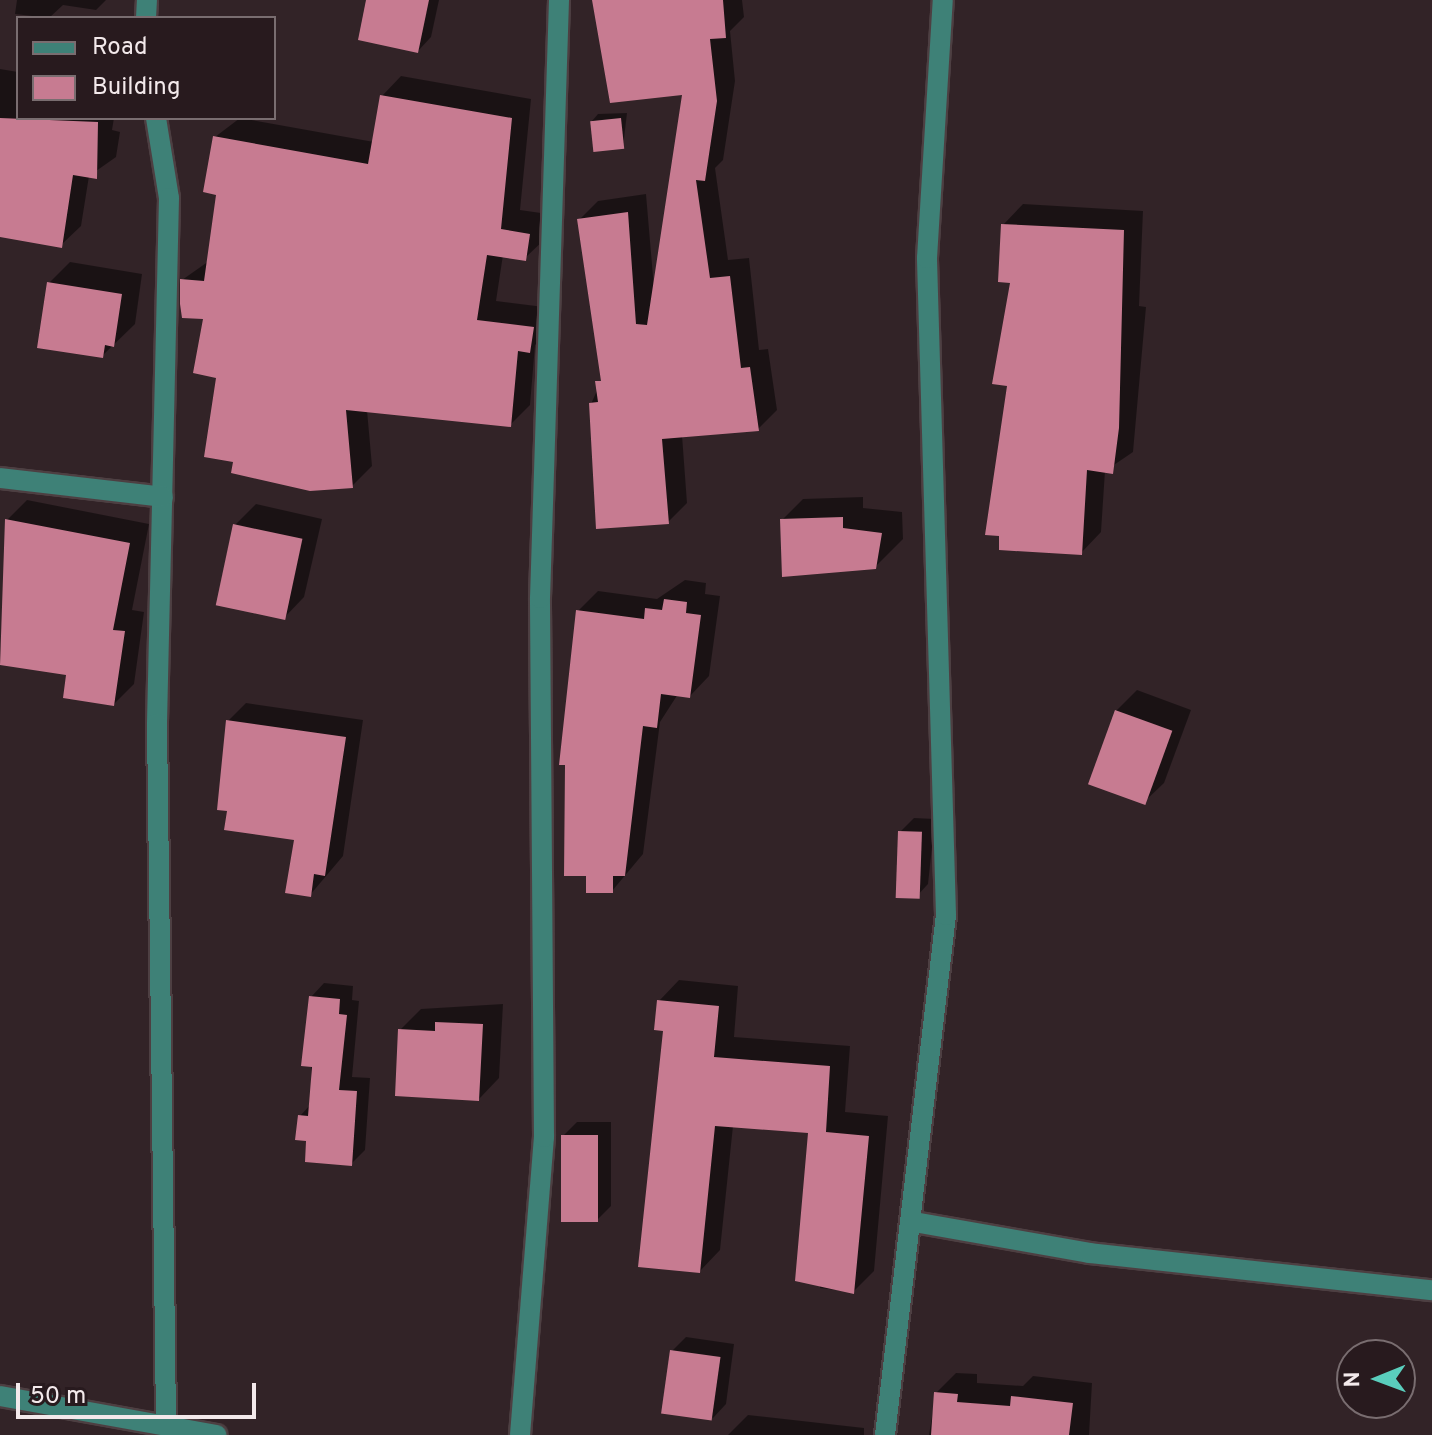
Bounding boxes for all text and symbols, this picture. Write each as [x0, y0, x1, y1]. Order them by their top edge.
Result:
legend [16, 16, 276, 120]
text: Road [92, 33, 148, 63]
text: Building [92, 73, 181, 103]
north arrow [1336, 1339, 1416, 1419]
scale bar [20, 1367, 260, 1417]
text: N [1340, 1371, 1367, 1388]
text: 50 m [30, 1382, 86, 1412]

